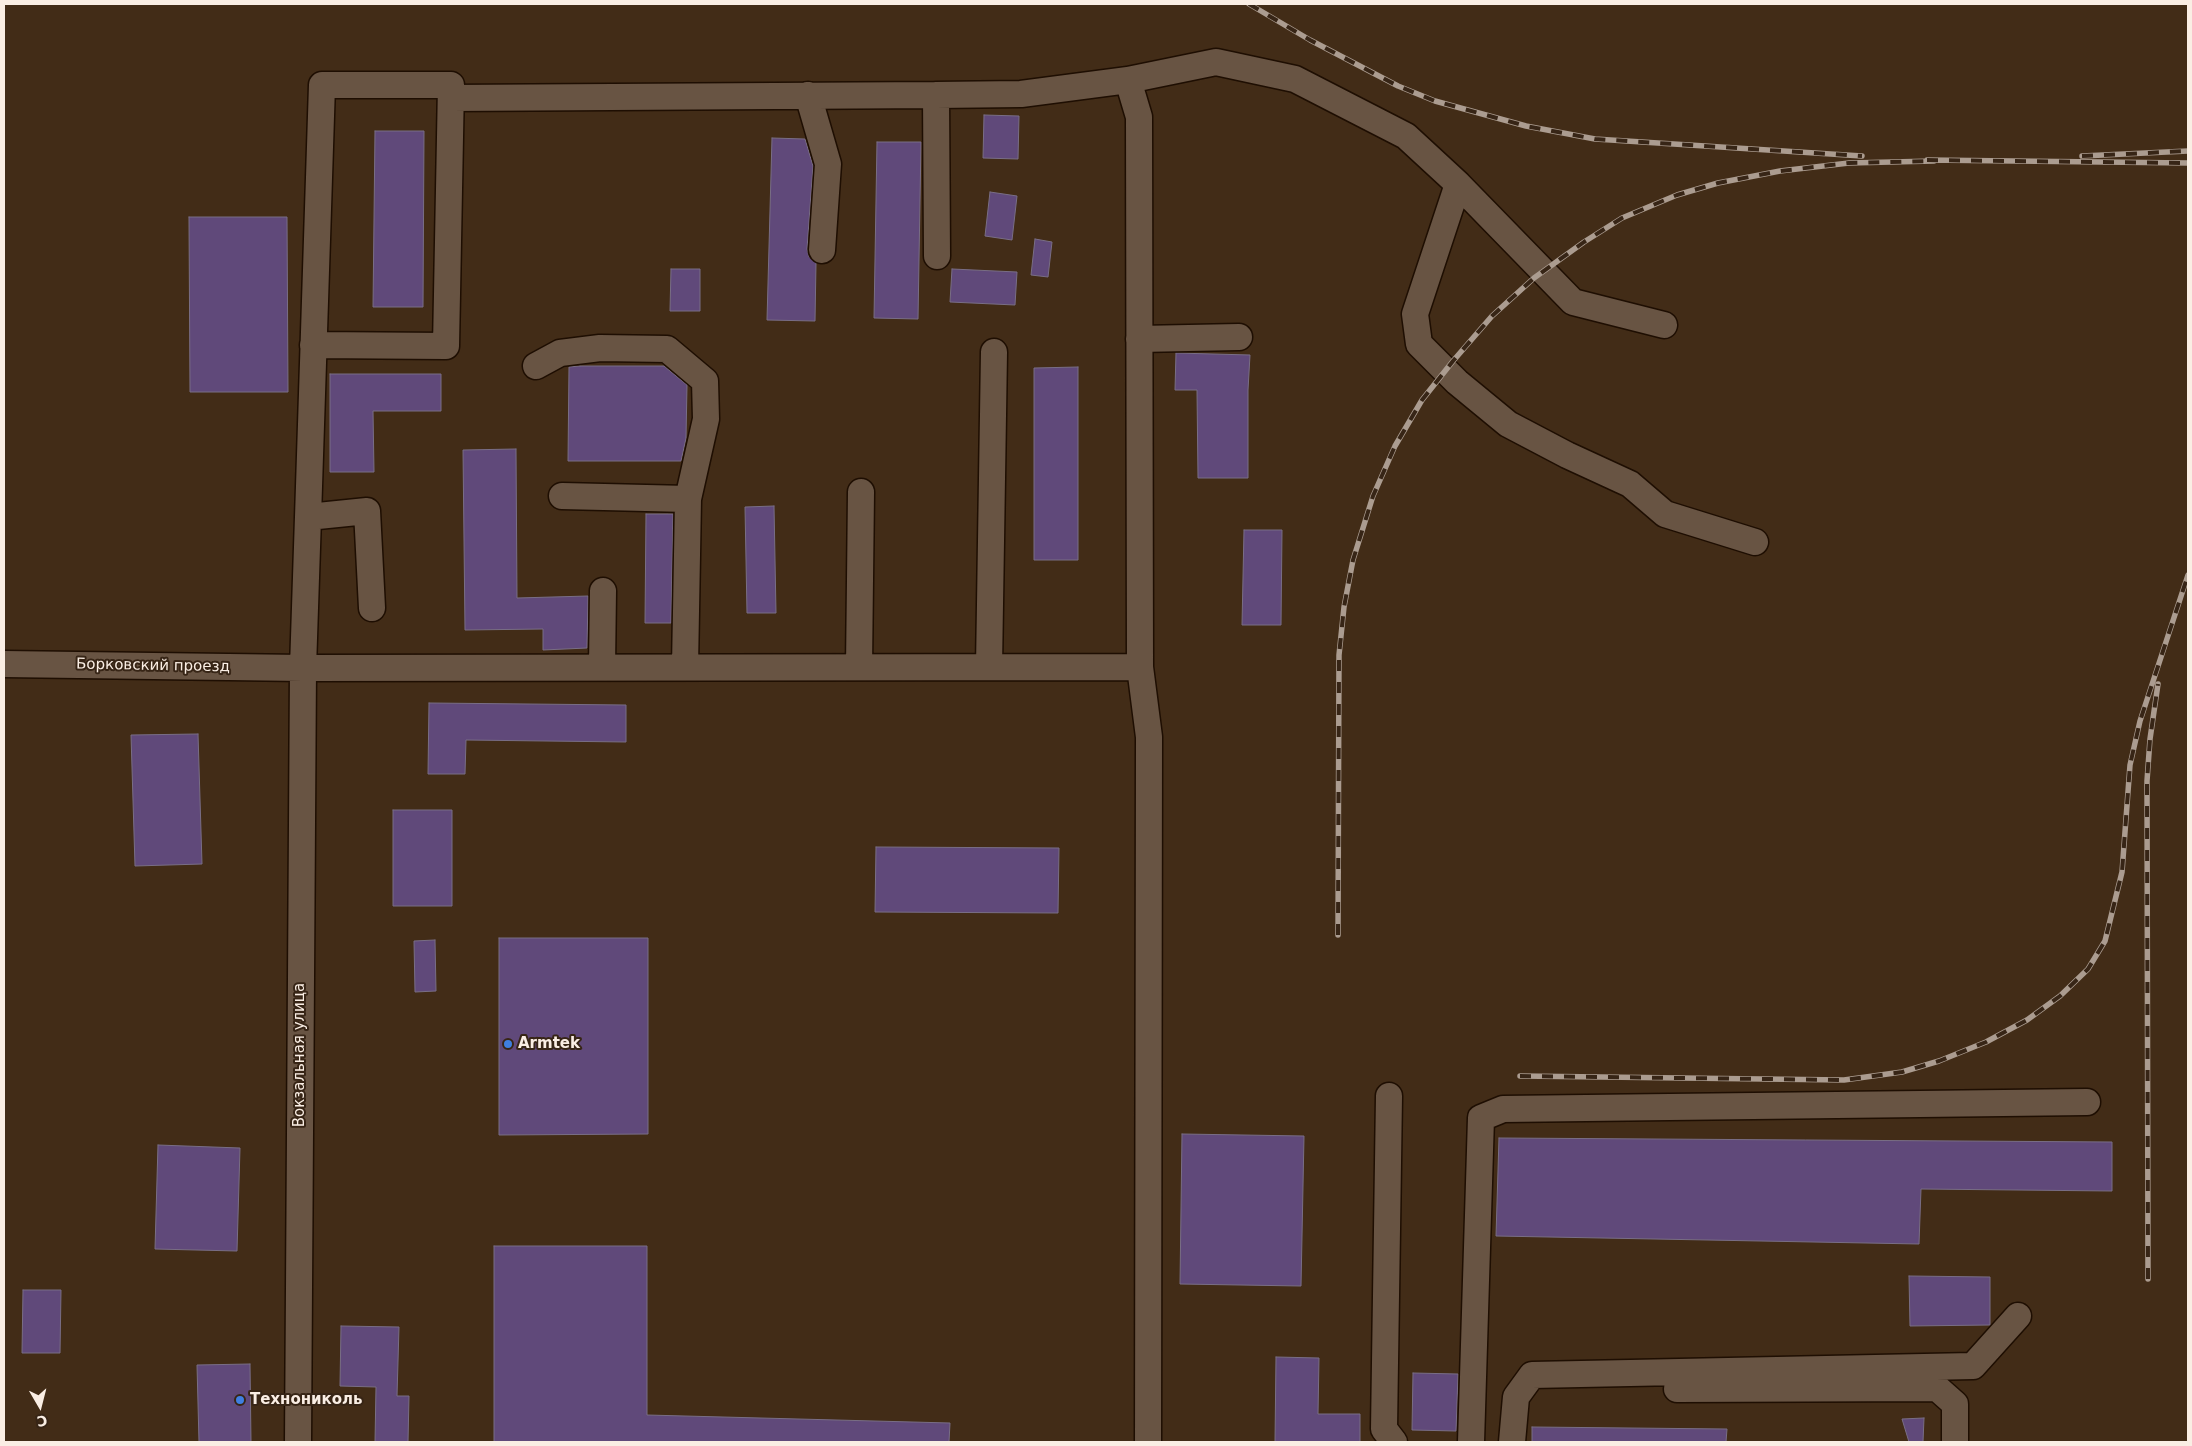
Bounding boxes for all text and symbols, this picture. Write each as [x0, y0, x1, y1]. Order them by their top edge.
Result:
street label: Борковский проезд [76, 656, 230, 676]
street label: Вокзальная улица [291, 983, 309, 1127]
place label: Armtek [518, 1035, 580, 1053]
marker: Armtek [502, 1038, 514, 1050]
north arrow [15, 1381, 65, 1431]
place label: Технониколь [250, 1391, 363, 1409]
marker: Технониколь [234, 1394, 246, 1406]
text: С [36, 1412, 48, 1429]

